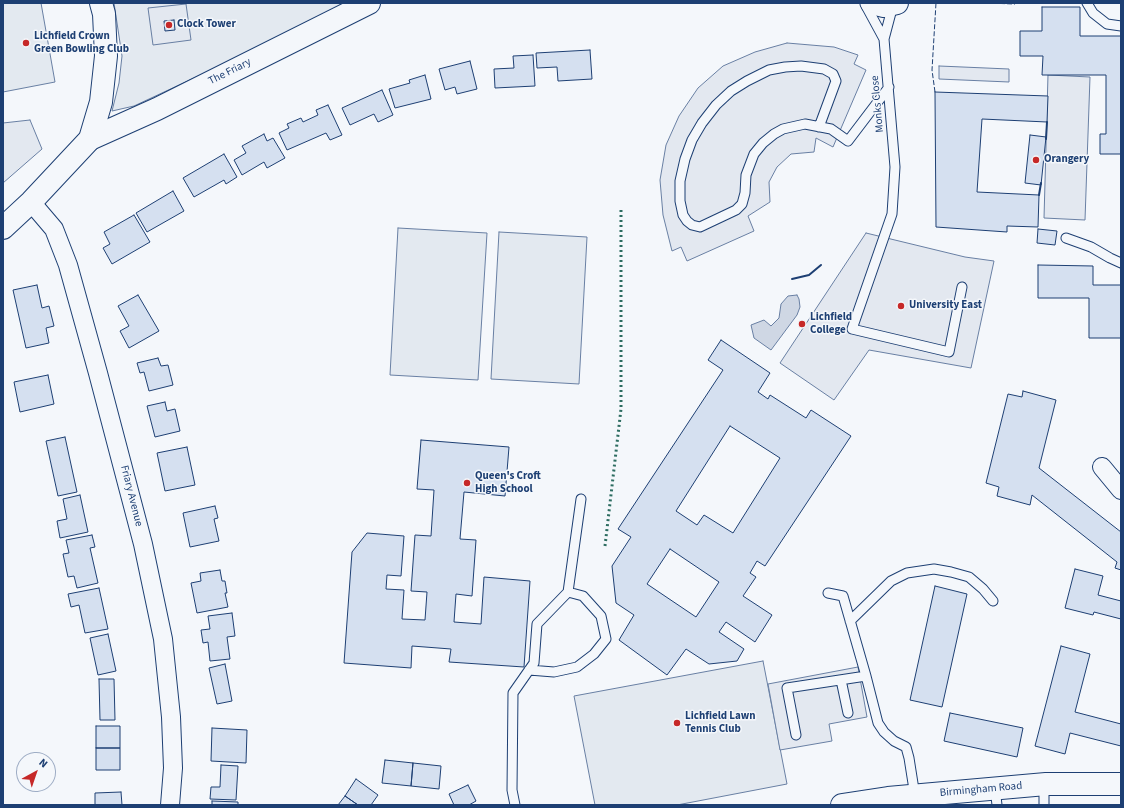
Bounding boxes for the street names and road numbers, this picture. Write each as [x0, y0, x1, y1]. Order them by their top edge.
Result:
street label: The Friary [206, 56, 254, 88]
street label: Monks Close [869, 75, 887, 133]
street label: Friary Avenue [117, 464, 145, 528]
street label: Birmingham Road [939, 780, 1023, 800]

